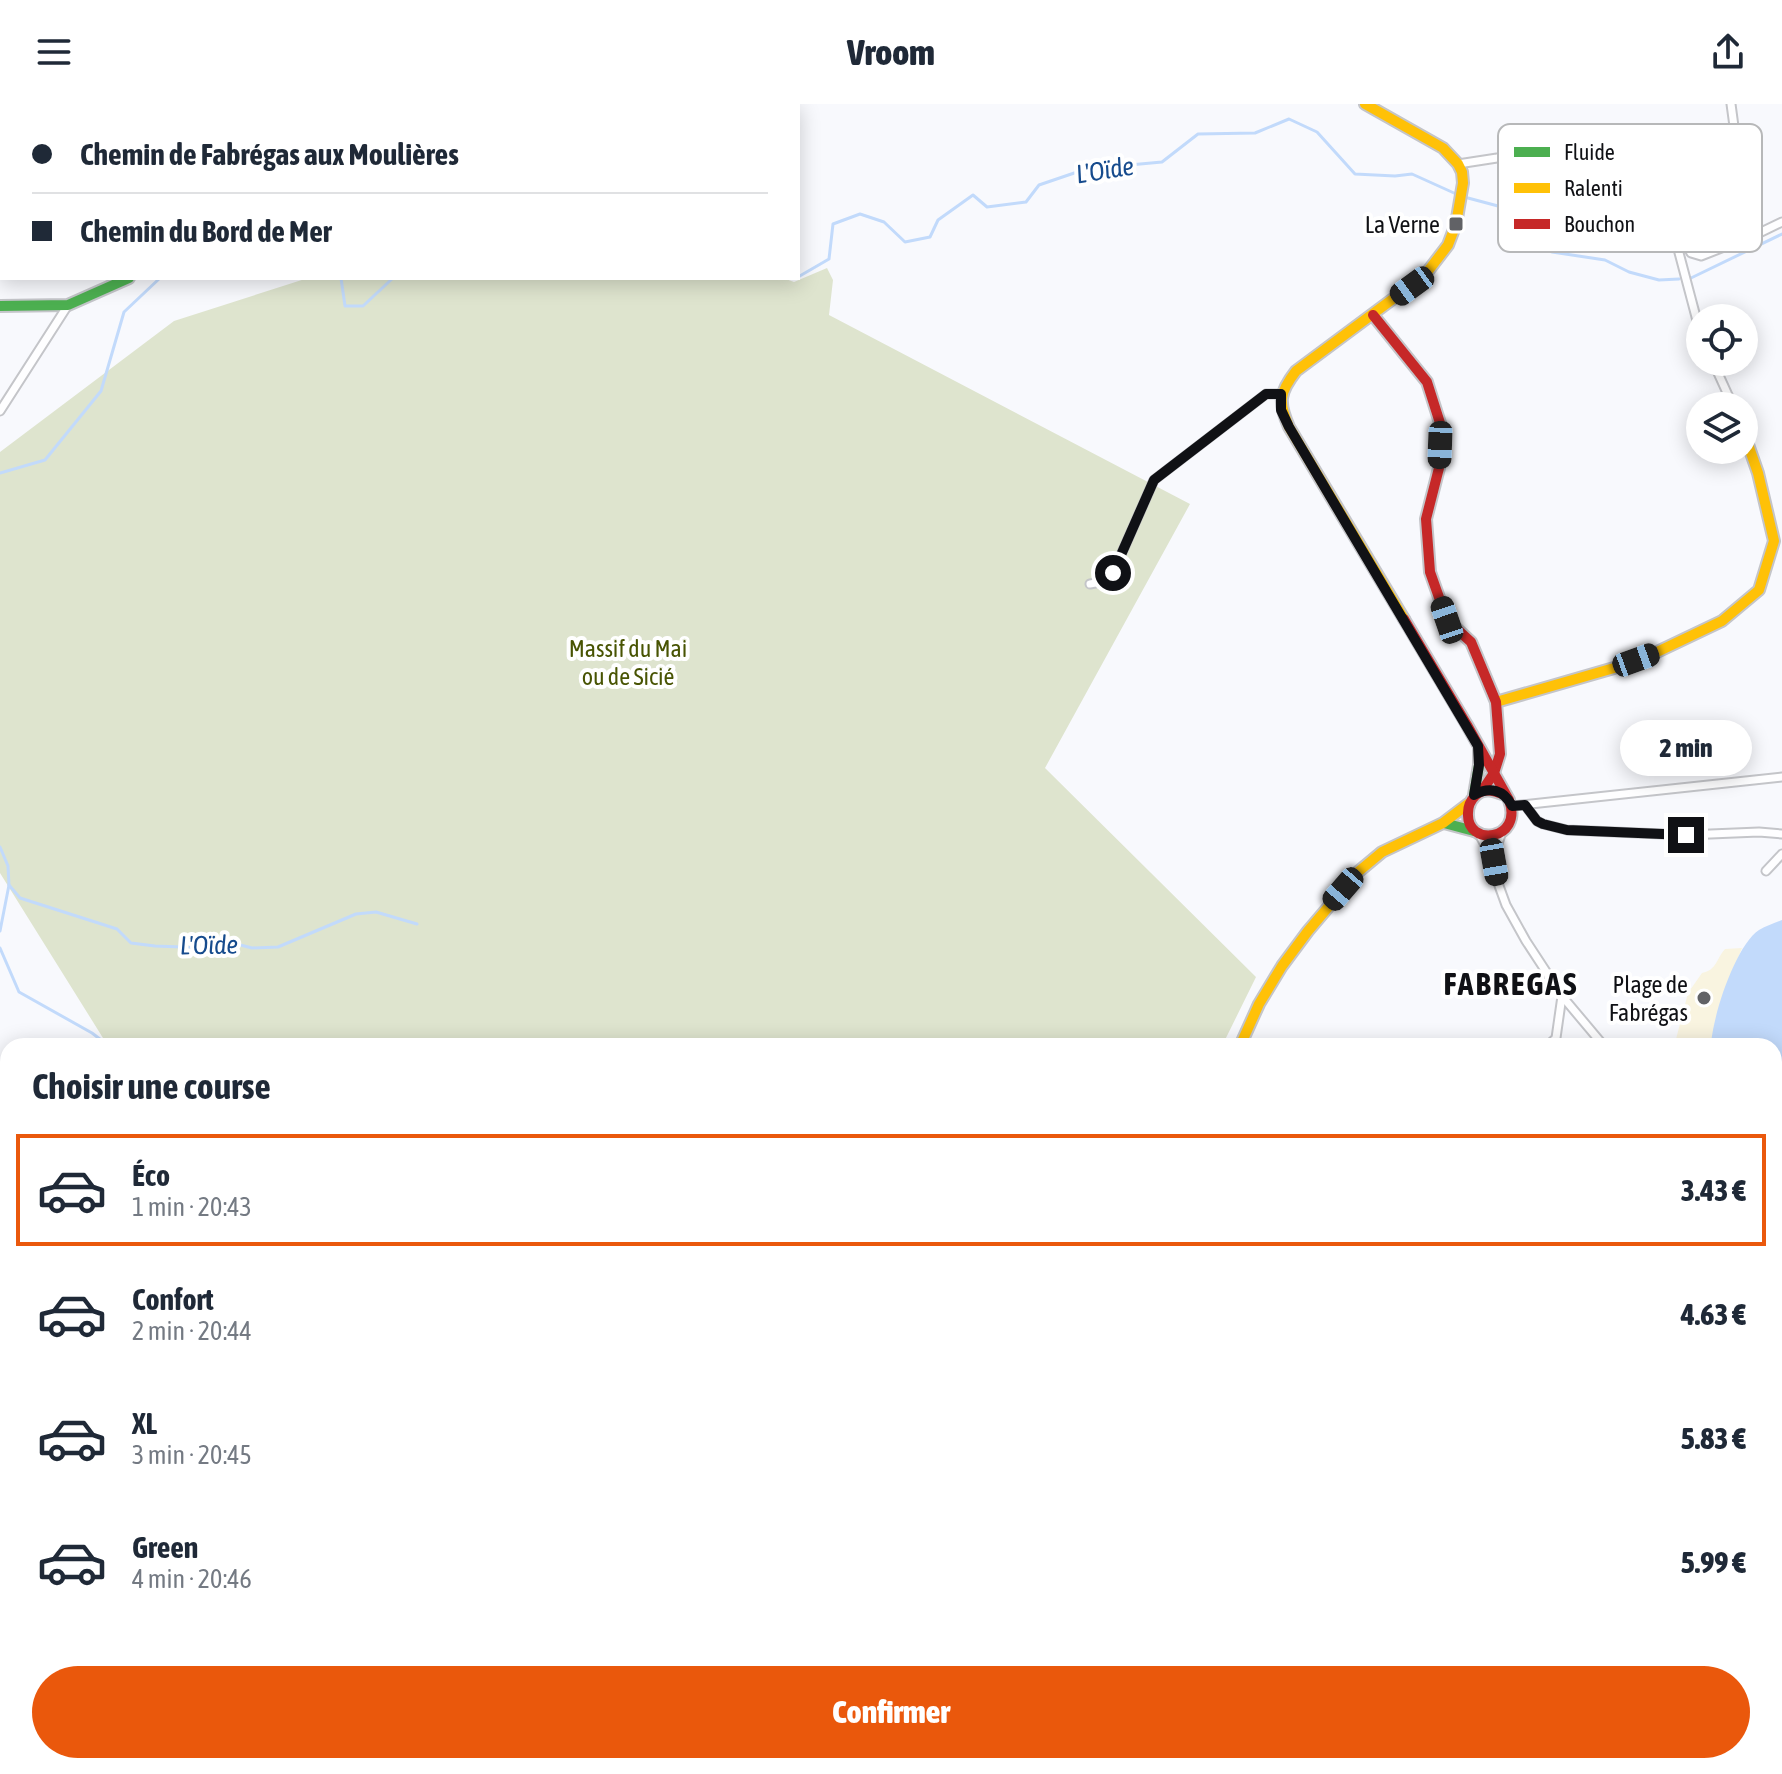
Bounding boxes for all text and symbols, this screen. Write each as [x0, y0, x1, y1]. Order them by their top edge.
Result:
icon: menu [32, 30, 76, 74]
icon: share [1706, 30, 1750, 74]
text: Vroom [847, 31, 935, 73]
legend [1498, 124, 1762, 252]
text: Chemin de Fabrégas aux Moulières [80, 137, 459, 171]
text: Fluide [1564, 139, 1615, 165]
water label: L'Oïde [1074, 151, 1136, 189]
text: Ralenti [1564, 175, 1623, 201]
place label: La Verne [1365, 211, 1440, 238]
text: Bouchon [1564, 211, 1635, 237]
text: Chemin du Bord de Mer [80, 214, 332, 248]
marker: La Verne [1447, 215, 1465, 233]
car [1386, 262, 1438, 310]
map controls [1686, 304, 1758, 464]
button: locate [1686, 304, 1758, 376]
button: layers [1686, 392, 1758, 464]
car [1427, 421, 1453, 469]
route start [1095, 555, 1131, 591]
car [1428, 593, 1466, 647]
park label: Massif du Mai ou de Sicié [569, 635, 687, 690]
car [1609, 641, 1663, 679]
callout: 2 min [1620, 719, 1752, 775]
text: 2 min [1659, 733, 1713, 763]
route end [1668, 817, 1704, 853]
car [1478, 836, 1510, 888]
car [1318, 863, 1368, 915]
water label: L'Oïde [180, 929, 238, 961]
district label: FABREGAS [1444, 965, 1578, 1002]
place label: Plage de Fabrégas [1609, 971, 1688, 1026]
marker: Plage de Fabrégas [1695, 989, 1713, 1007]
text: Choisir une course [32, 1065, 271, 1107]
icon: car [36, 1154, 108, 1226]
text: Éco [132, 1158, 170, 1192]
text: 3.43 € [1681, 1173, 1746, 1207]
text: 1 min · 20:43 [132, 1192, 252, 1222]
icon: car [36, 1278, 108, 1350]
text: Confort [132, 1282, 214, 1316]
text: 4.63 € [1681, 1297, 1746, 1331]
text: 2 min · 20:44 [132, 1316, 252, 1346]
icon: car [36, 1402, 108, 1474]
text: XL [132, 1406, 157, 1440]
text: 5.83 € [1681, 1421, 1746, 1455]
text: 3 min · 20:45 [132, 1440, 252, 1470]
icon: car [36, 1526, 108, 1598]
text: Green [132, 1530, 198, 1564]
text: 5.99 € [1681, 1545, 1746, 1579]
text: 4 min · 20:46 [132, 1564, 252, 1594]
button: Confirmer [32, 1666, 1750, 1758]

